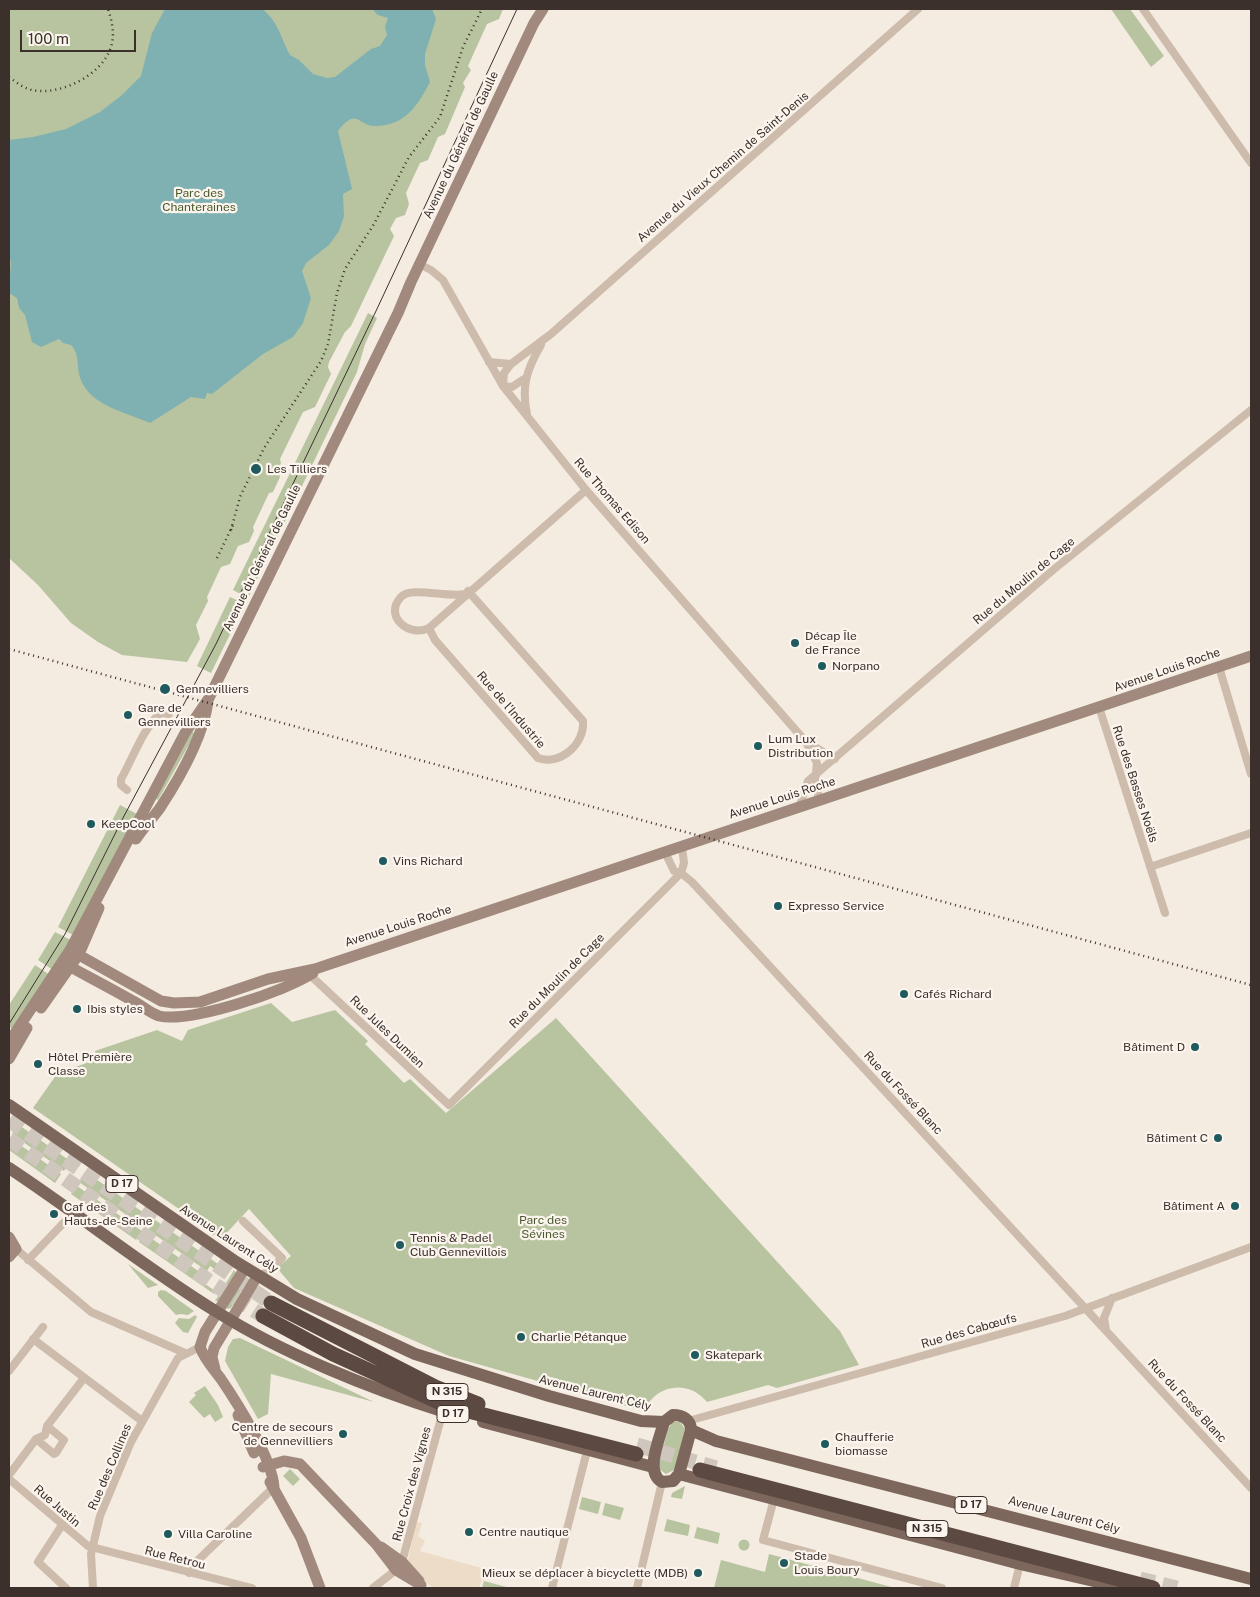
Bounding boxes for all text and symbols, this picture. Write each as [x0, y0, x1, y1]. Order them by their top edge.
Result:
scale bar [22, 20, 139, 52]
text: 100 m [28, 30, 69, 47]
street label: Avenue du Général de Gaulle [420, 69, 502, 221]
street label: Avenue du Vieux Chemin de Saint-Denis [634, 89, 812, 245]
park label: Parc des Chanteraines [162, 186, 236, 214]
street label: Rue Thomas Edison [571, 455, 653, 547]
marker: Les Tilliers [249, 462, 263, 476]
place label: Les Tilliers [267, 462, 327, 476]
street label: Avenue du Général de Gaulle [220, 482, 304, 634]
street label: Rue du Moulin de Cage [970, 534, 1078, 628]
place label: Décap Île de France [805, 629, 860, 657]
marker: Décap Île de France [789, 637, 801, 649]
street label: Avenue Louis Roche [1112, 645, 1222, 695]
place label: Norpano [832, 659, 880, 673]
marker: Norpano [816, 660, 828, 672]
street label: Rue de l'Industrie [474, 669, 548, 751]
marker: Gennevilliers [158, 682, 172, 696]
place label: Gennevilliers [176, 682, 249, 696]
place label: Gare de Gennevilliers [138, 701, 211, 729]
marker: Gare de Gennevilliers [122, 709, 134, 721]
street label: Rue des Basses Noëls [1109, 724, 1161, 844]
place label: Lum Lux Distribution [768, 732, 833, 760]
marker: Lum Lux Distribution [752, 740, 764, 752]
street label: Avenue Louis Roche [727, 774, 837, 822]
place label: KeepCool [101, 817, 155, 831]
marker: KeepCool [85, 818, 97, 830]
place label: Vins Richard [393, 854, 463, 868]
marker: Vins Richard [377, 855, 389, 867]
place label: Expresso Service [788, 899, 884, 913]
marker: Expresso Service [772, 900, 784, 912]
street label: Avenue Louis Roche [343, 902, 453, 950]
street label: Rue du Moulin de Cage [507, 931, 607, 1031]
place label: Cafés Richard [914, 987, 992, 1001]
marker: Cafés Richard [898, 988, 910, 1000]
street label: Rue Jules Dumien [347, 993, 427, 1071]
place label: Ibis styles [87, 1002, 143, 1016]
marker: Ibis styles [71, 1003, 83, 1015]
place label: Bâtiment D [1123, 1040, 1185, 1054]
marker: Bâtiment D [1189, 1041, 1201, 1053]
street label: Rue du Fossé Blanc [861, 1048, 945, 1138]
place label: Hôtel Première Classe [48, 1050, 132, 1078]
marker: Hôtel Première Classe [32, 1058, 44, 1070]
place label: Bâtiment C [1146, 1131, 1208, 1145]
marker: Bâtiment C [1212, 1132, 1224, 1144]
road number: D 17 [106, 1176, 138, 1192]
place label: Bâtiment A [1163, 1199, 1225, 1213]
place label: Caf des Hauts-de-Seine [64, 1200, 152, 1228]
marker: Bâtiment A [1229, 1200, 1241, 1212]
street label: Avenue Laurent Cély [177, 1202, 281, 1276]
marker: Caf des Hauts-de-Seine [48, 1208, 60, 1220]
park label: Parc des Sévines [519, 1213, 567, 1241]
place label: Tennis & Padel Club Gennevillois [410, 1231, 507, 1259]
marker: Tennis & Padel Club Gennevillois [394, 1239, 406, 1251]
street label: Rue des Cabœufs [920, 1310, 1018, 1352]
place label: Charlie Pétanque [531, 1330, 627, 1344]
marker: Charlie Pétanque [515, 1331, 527, 1343]
place label: Skatepark [705, 1348, 762, 1362]
marker: Skatepark [689, 1349, 701, 1361]
street label: Rue du Fossé Blanc [1145, 1356, 1229, 1446]
street label: Avenue Laurent Cély [537, 1372, 653, 1414]
road number: N 315 [426, 1384, 468, 1400]
road number: D 17 [437, 1406, 469, 1422]
place label: Centre de secours de Gennevilliers [232, 1420, 333, 1448]
street label: Rue des Collines [85, 1422, 135, 1512]
street label: Rue Croix des Vignes [390, 1425, 434, 1543]
marker: Centre de secours de Gennevilliers [337, 1428, 349, 1440]
place label: Chaufferie biomasse [835, 1430, 894, 1458]
marker: Chaufferie biomasse [819, 1438, 831, 1450]
street label: Rue Justin [31, 1482, 83, 1530]
street label: Avenue Laurent Cély [1007, 1493, 1121, 1537]
road number: D 17 [955, 1496, 987, 1514]
road number: N 315 [906, 1520, 948, 1538]
place label: Centre nautique [479, 1525, 569, 1539]
marker: Centre nautique [463, 1526, 475, 1538]
place label: Villa Caroline [178, 1527, 252, 1541]
marker: Villa Caroline [162, 1528, 174, 1540]
street label: Rue Retrou [143, 1543, 207, 1573]
place label: Stade Louis Boury [794, 1549, 860, 1577]
marker: Stade Louis Boury [778, 1557, 790, 1569]
place label: Mieux se déplacer à bicyclette (MDB) [482, 1566, 688, 1580]
marker: Mieux se déplacer à bicyclette (MDB) [692, 1567, 704, 1579]

